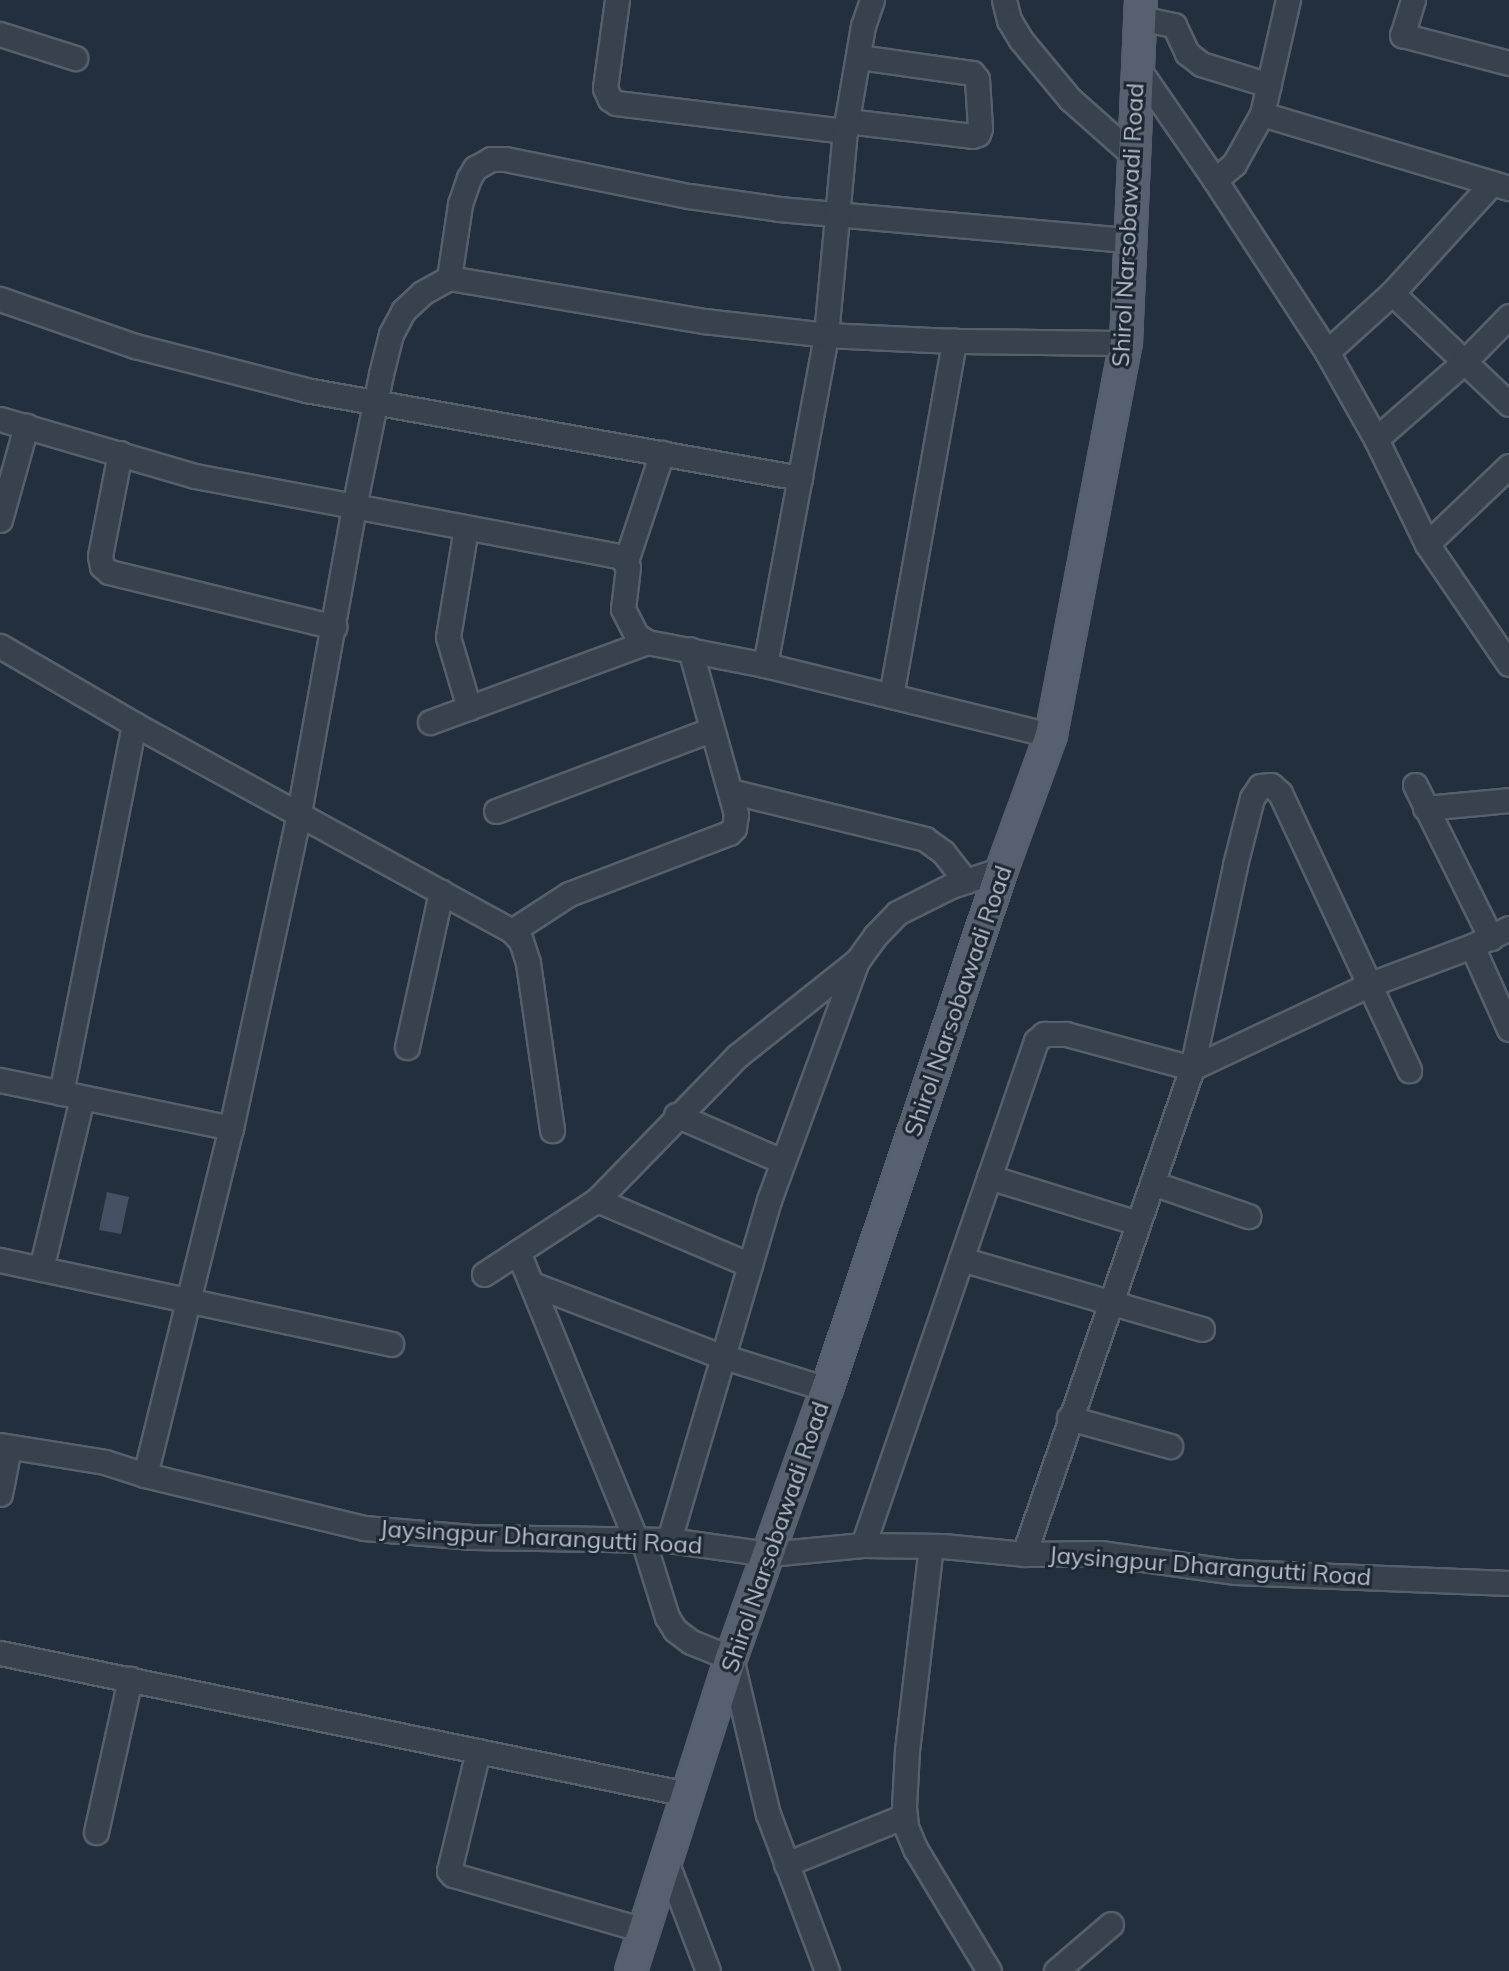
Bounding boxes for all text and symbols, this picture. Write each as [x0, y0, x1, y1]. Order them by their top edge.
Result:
street label: Shirol Narsobawadi Road [1106, 82, 1150, 368]
street label: Shirol Narsobawadi Road [898, 862, 1018, 1140]
street label: Shirol Narsobawadi Road [715, 1398, 835, 1676]
street label: Jaysingpur Dharangutti Road [379, 1514, 703, 1560]
street label: Jaysingpur Dharangutti Road [1048, 1540, 1372, 1592]

